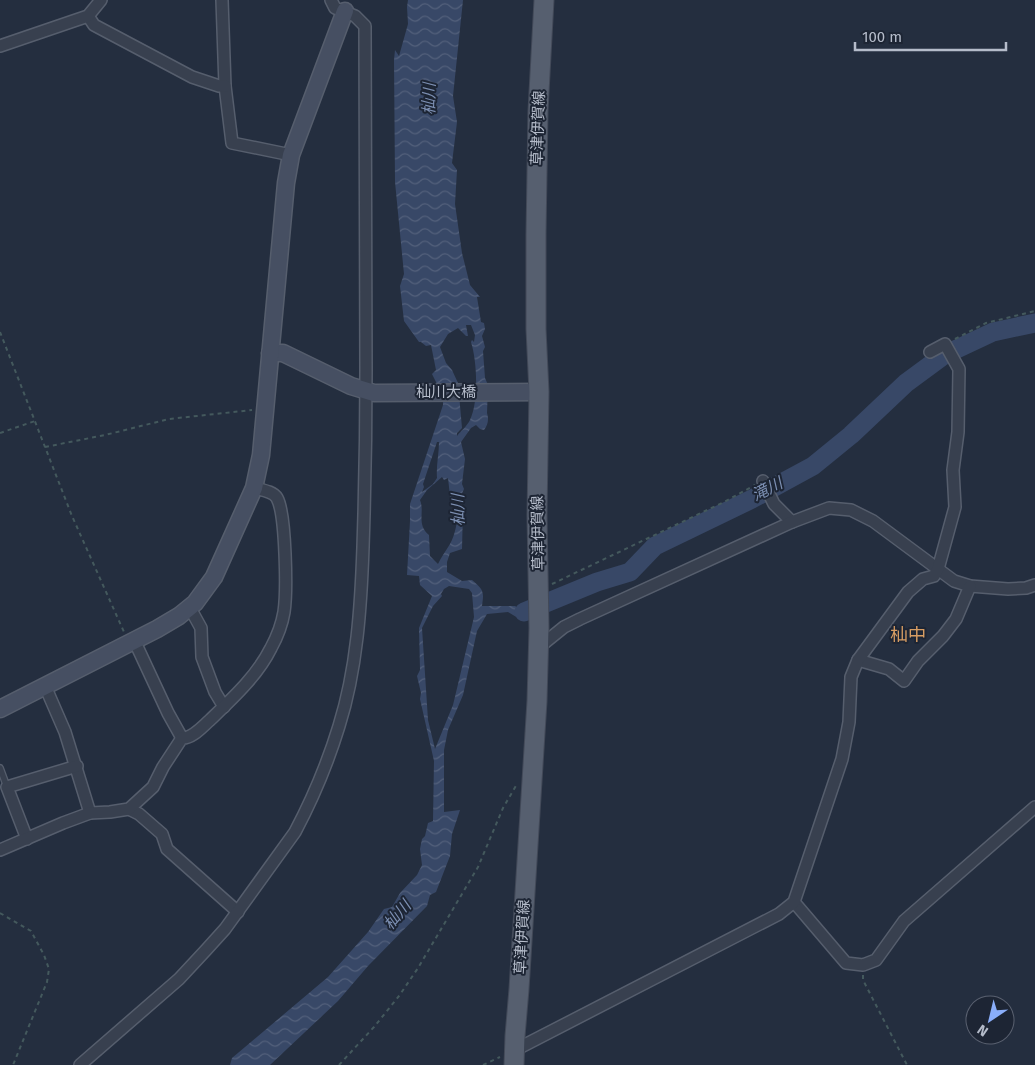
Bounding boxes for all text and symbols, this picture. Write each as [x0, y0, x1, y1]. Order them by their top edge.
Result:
scale bar [855, 20, 1006, 52]
text: 100 m [862, 28, 902, 46]
water label: 杣川 [419, 81, 439, 115]
street label: 草津伊賀線 [528, 90, 548, 166]
street label: 杣川大橋 [416, 383, 476, 401]
water label: 滝川 [748, 472, 787, 505]
water label: 杣川 [448, 492, 468, 526]
street label: 草津伊賀線 [528, 495, 548, 571]
district label: 杣中 [890, 624, 926, 646]
water label: 杣川 [379, 895, 416, 933]
street label: 草津伊賀線 [511, 899, 533, 975]
north arrow [965, 995, 1015, 1045]
text: N [974, 1021, 992, 1040]

